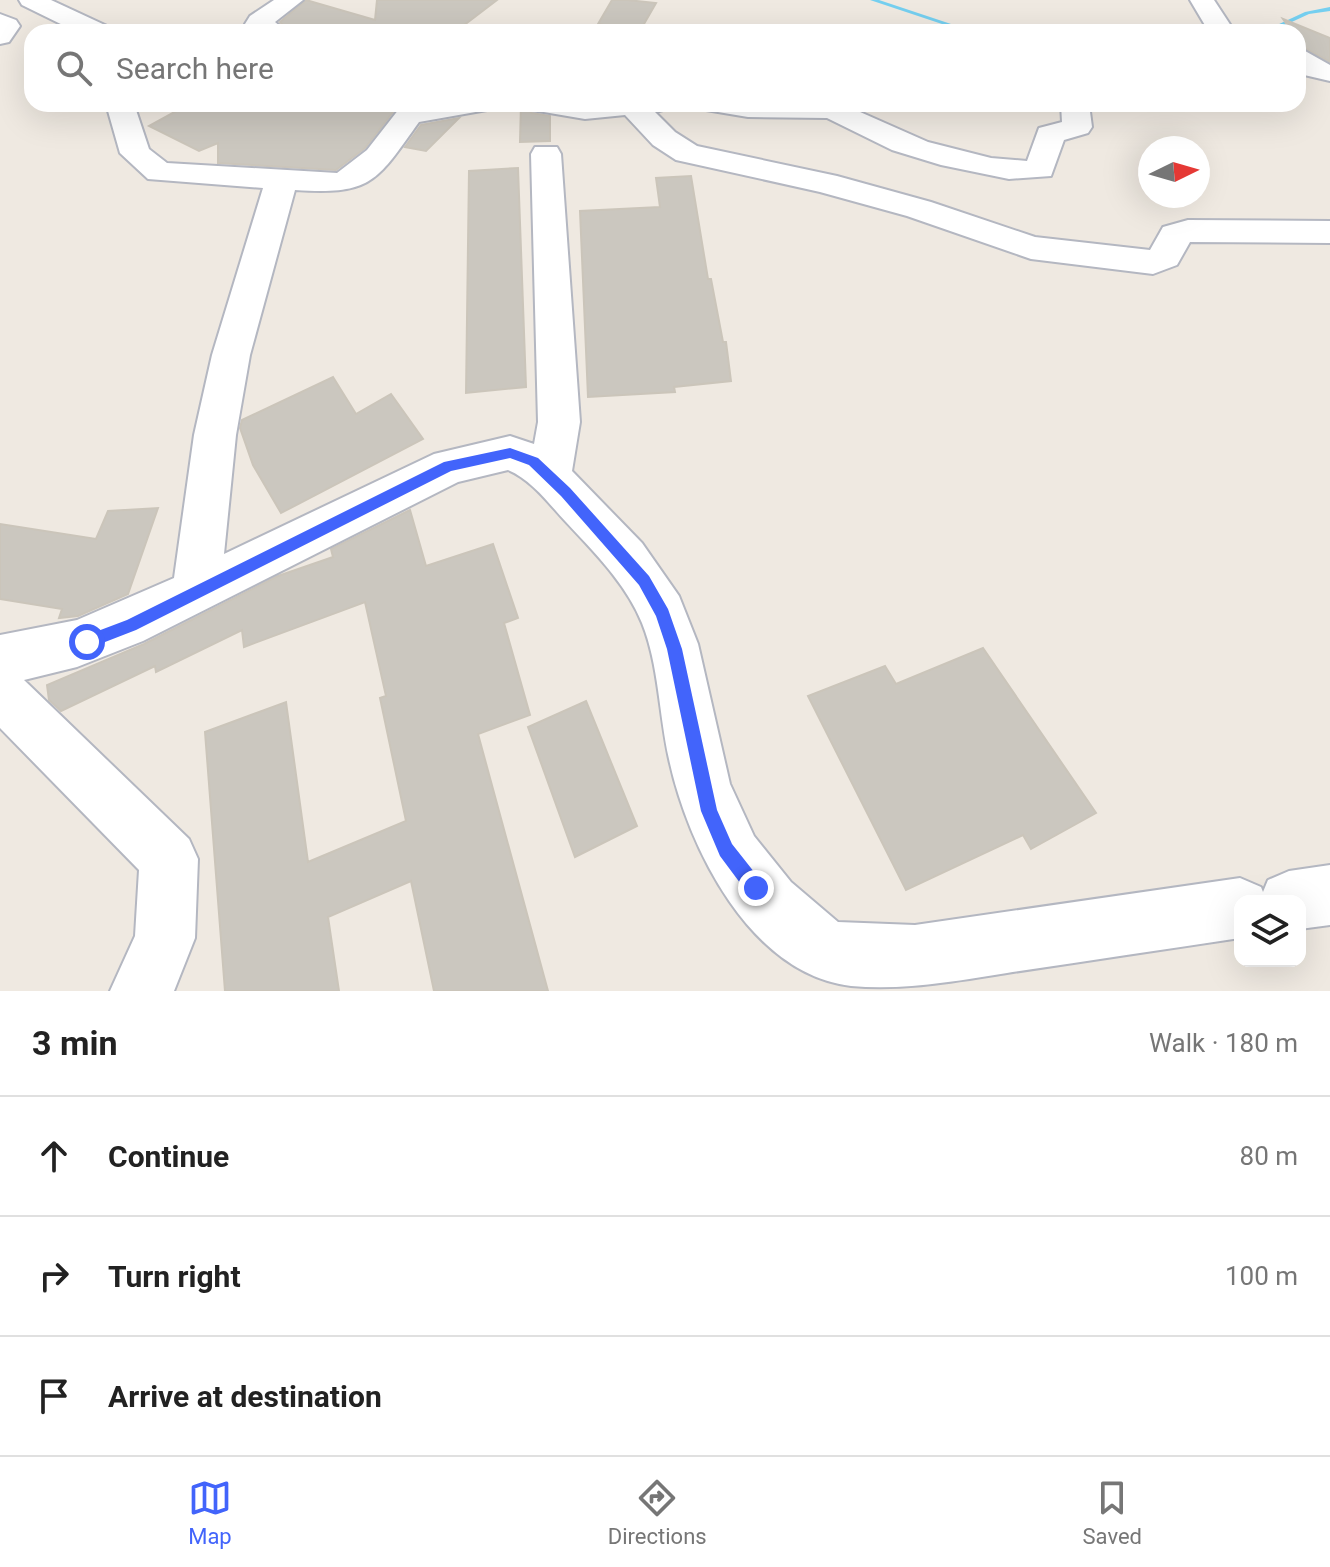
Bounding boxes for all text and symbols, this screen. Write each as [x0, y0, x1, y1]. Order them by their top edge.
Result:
search box [24, 24, 1306, 112]
icon: search [52, 46, 96, 90]
text: Search here [116, 51, 274, 86]
north arrow [1138, 136, 1210, 208]
route start [69, 624, 105, 660]
route end [738, 870, 774, 906]
map controls [1234, 895, 1306, 967]
button: layers [1234, 895, 1306, 967]
text: 3 min [32, 1023, 117, 1063]
text: Walk · 180 m [1149, 1028, 1298, 1058]
icon: ahead [32, 1134, 76, 1178]
text: Continue [108, 1139, 229, 1174]
text: 80 m [1240, 1141, 1298, 1171]
icon: right [32, 1254, 76, 1298]
text: Turn right [108, 1259, 241, 1294]
text: 100 m [1225, 1261, 1298, 1291]
icon: arrive [32, 1374, 76, 1418]
text: Arrive at destination [108, 1379, 382, 1414]
tab: Map [188, 1476, 232, 1549]
tab: Directions [608, 1476, 707, 1549]
tab: Saved [1083, 1476, 1142, 1549]

